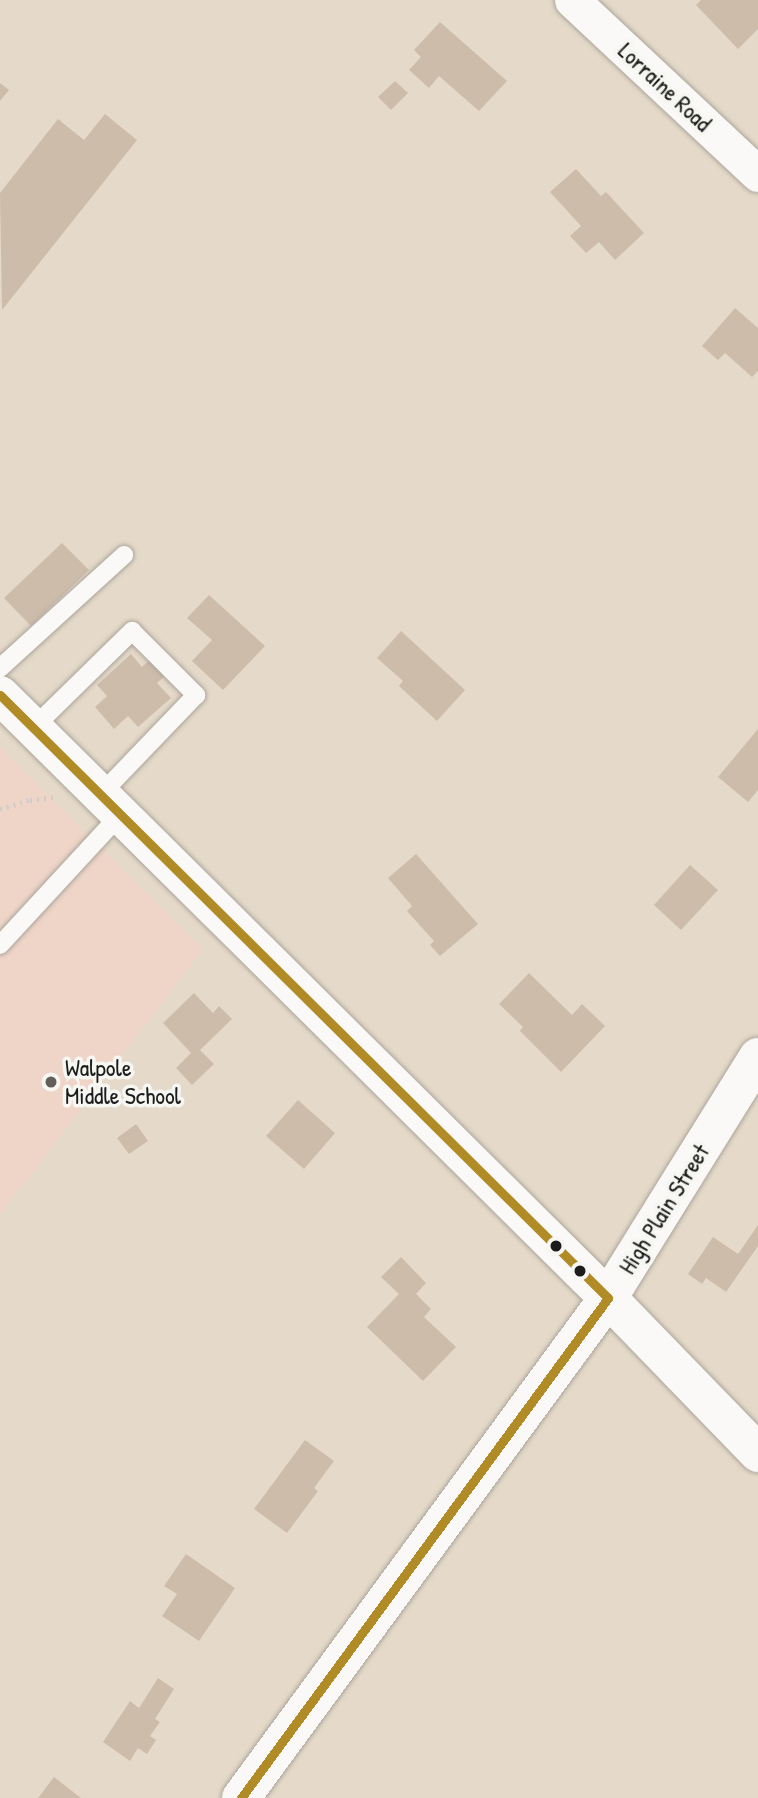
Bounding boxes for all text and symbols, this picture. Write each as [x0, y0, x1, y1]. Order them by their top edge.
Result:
street label: Lorraine Road [612, 37, 718, 137]
place label: Walpole Middle School [65, 1054, 181, 1110]
marker: Walpole Middle School [43, 1074, 59, 1090]
street label: High Plain Street [613, 1139, 715, 1279]
unlabelled marker [549, 1239, 563, 1253]
unlabelled marker [573, 1264, 587, 1278]

